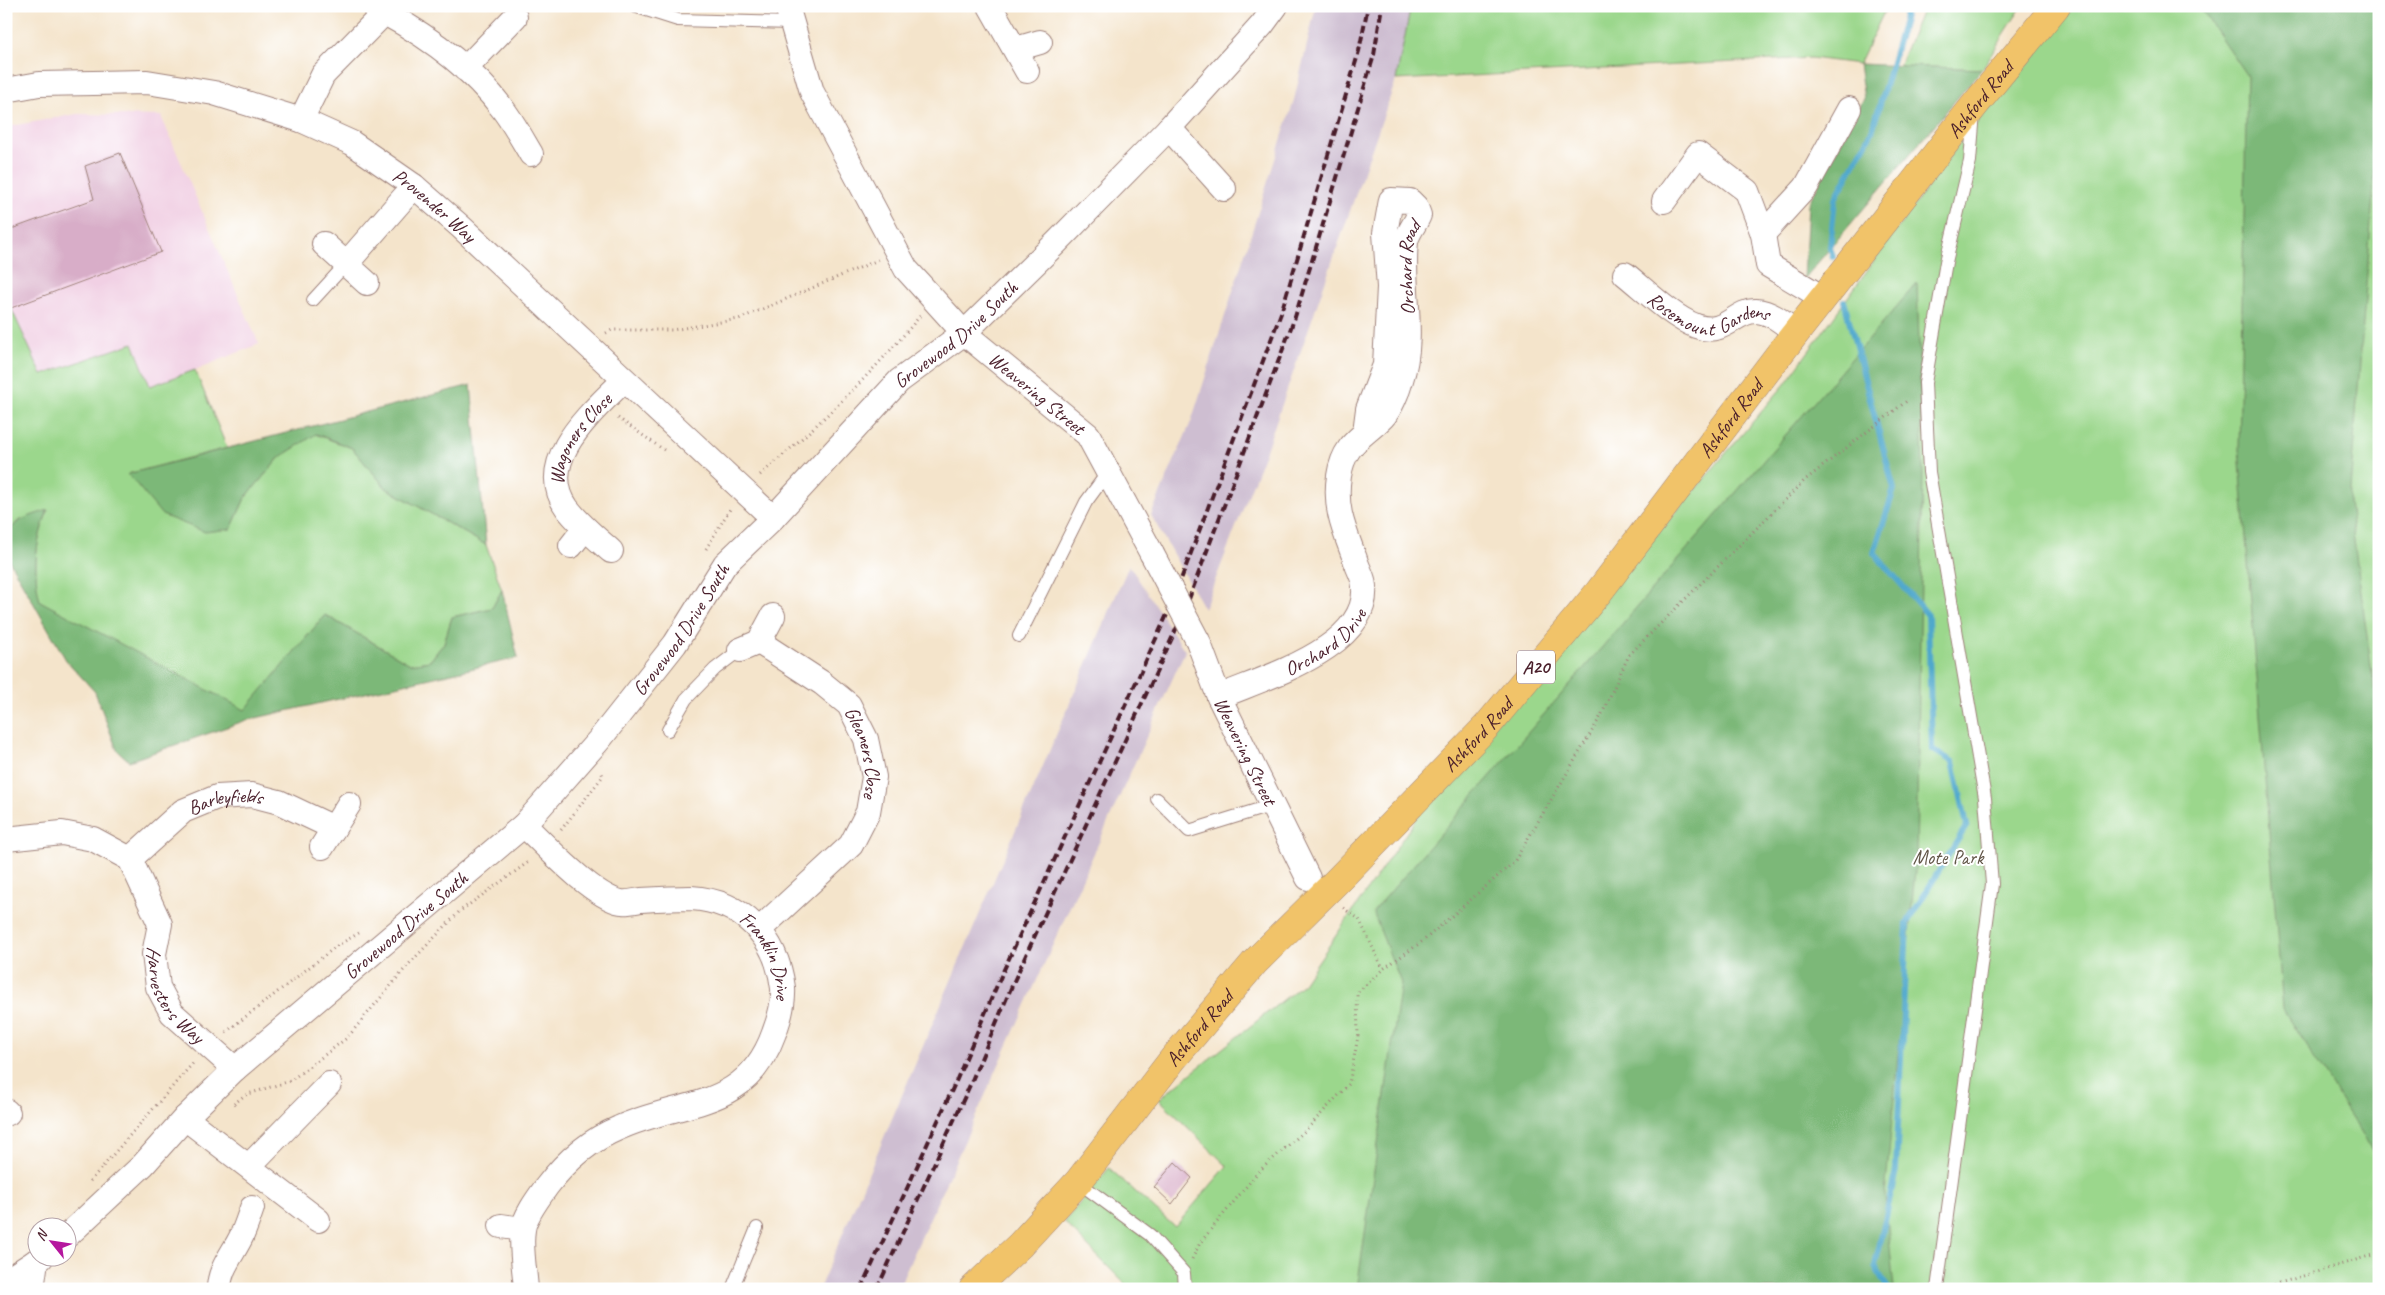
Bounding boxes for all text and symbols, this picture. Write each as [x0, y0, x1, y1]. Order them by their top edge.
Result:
street label: Ashford Road [1941, 53, 2021, 143]
street label: Provender Way [388, 163, 483, 249]
street label: Orchard Road [1392, 213, 1428, 316]
street label: Grovewood Drive South [888, 275, 1023, 393]
street label: Rosemount Gardens [1642, 286, 1776, 341]
street label: Weavering Street [984, 346, 1092, 442]
street label: Ashford Road [1693, 371, 1770, 463]
street label: Wagoners Close [544, 386, 618, 484]
street label: Grovewood Drive South [627, 558, 735, 700]
street label: Orchard Drive [1281, 603, 1372, 681]
road number: A20 [1517, 650, 1555, 684]
street label: Ashford Road [1437, 690, 1520, 777]
street label: Weavering Street [1208, 693, 1284, 811]
street label: Gleaners Close [839, 702, 887, 802]
street label: Barleyfields [184, 782, 268, 820]
park label: Mote Park [1913, 845, 1985, 870]
street label: Grovewood Drive South [338, 865, 474, 984]
street label: Franklin Drive [735, 905, 796, 1002]
street label: Harvesters Way [140, 945, 211, 1050]
street label: Ashford Road [1160, 982, 1241, 1071]
north arrow [28, 1218, 78, 1268]
text: N [32, 1226, 52, 1244]

